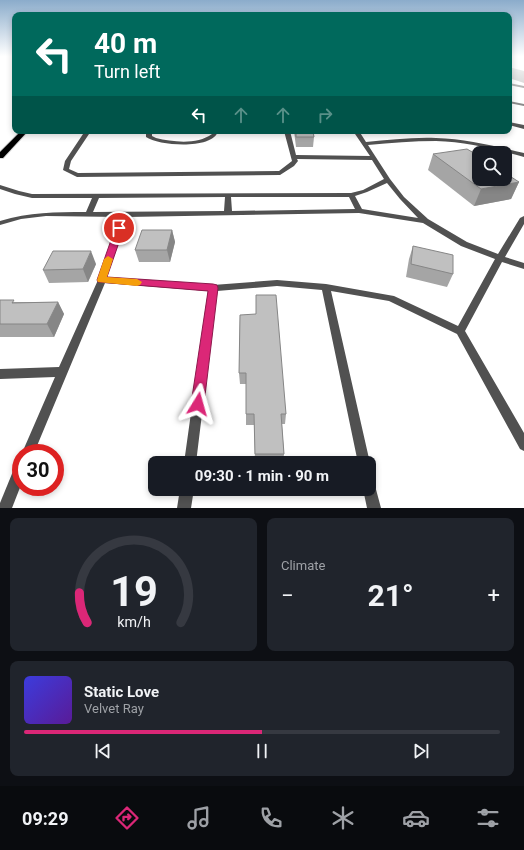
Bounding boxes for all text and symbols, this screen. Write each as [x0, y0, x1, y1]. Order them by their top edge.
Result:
text: 40 m [94, 27, 157, 60]
icon: left [28, 28, 80, 80]
text: Turn left [94, 61, 160, 82]
icon: left [188, 104, 210, 126]
icon: ahead [230, 104, 252, 126]
icon: ahead [272, 104, 294, 126]
icon: right [314, 104, 336, 126]
map controls [472, 146, 512, 186]
button: search [472, 146, 512, 186]
pin [102, 211, 136, 245]
icon: arrive [108, 217, 130, 239]
position arrow [177, 383, 219, 425]
speed limit sign: 30 [12, 444, 64, 496]
text: 09:30 · 1 min · 90 m [195, 467, 329, 485]
text: Climate [281, 558, 325, 573]
text: 19 [110, 566, 157, 615]
text: 21° [367, 578, 414, 613]
text: − [281, 583, 294, 608]
text: + [488, 583, 500, 608]
text: km/h [117, 613, 150, 629]
text: Static Love [84, 683, 159, 701]
text: Velvet Ray [84, 701, 144, 716]
icon: previous [92, 740, 114, 762]
icon: pause [251, 740, 273, 762]
icon: next [410, 740, 432, 762]
icon: directions [113, 804, 141, 832]
icon: music [185, 804, 213, 832]
icon: phone [257, 804, 285, 832]
icon: climate [329, 804, 357, 832]
icon: car [402, 804, 430, 832]
icon: filters [474, 804, 502, 832]
text: 09:29 [22, 808, 69, 829]

